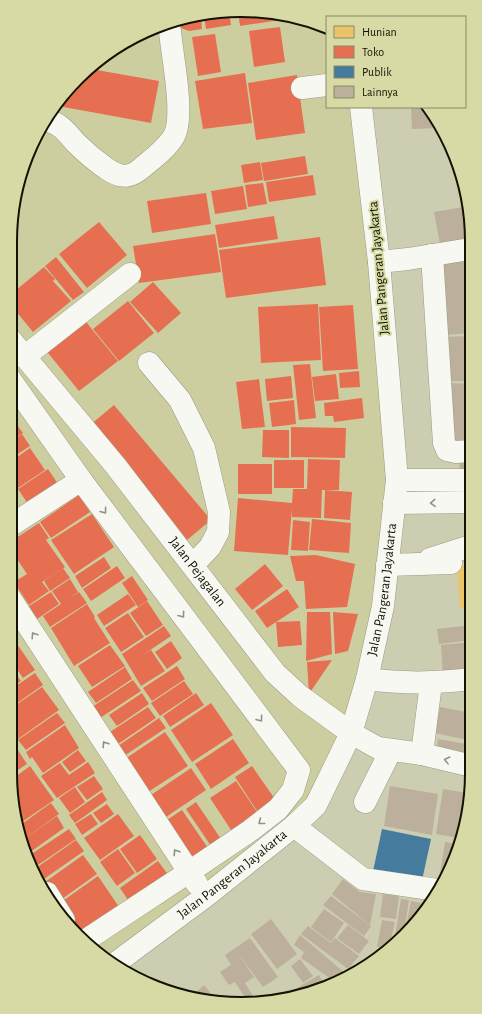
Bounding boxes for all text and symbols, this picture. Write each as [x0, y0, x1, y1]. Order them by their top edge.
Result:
legend [326, 16, 466, 108]
text: Hunian [362, 26, 397, 38]
text: Toko [362, 46, 384, 58]
text: Publik [362, 66, 392, 78]
text: Lainnya [362, 86, 398, 99]
street label: Jalan Pangeran Jayakarta [366, 200, 392, 336]
one-way arrow [430, 498, 436, 507]
one-way arrow [99, 507, 106, 514]
street label: Jalan Pangeran Jayakarta [365, 522, 399, 657]
street label: Jalan Pejagalan [166, 535, 228, 609]
one-way arrow [177, 611, 184, 618]
one-way arrow [31, 632, 39, 639]
one-way arrow [255, 715, 262, 722]
one-way arrow [103, 741, 110, 748]
one-way arrow [444, 757, 450, 765]
one-way arrow [259, 817, 266, 824]
street label: Jalan Pangeran Jayakarta [175, 827, 290, 921]
one-way arrow [174, 850, 181, 857]

